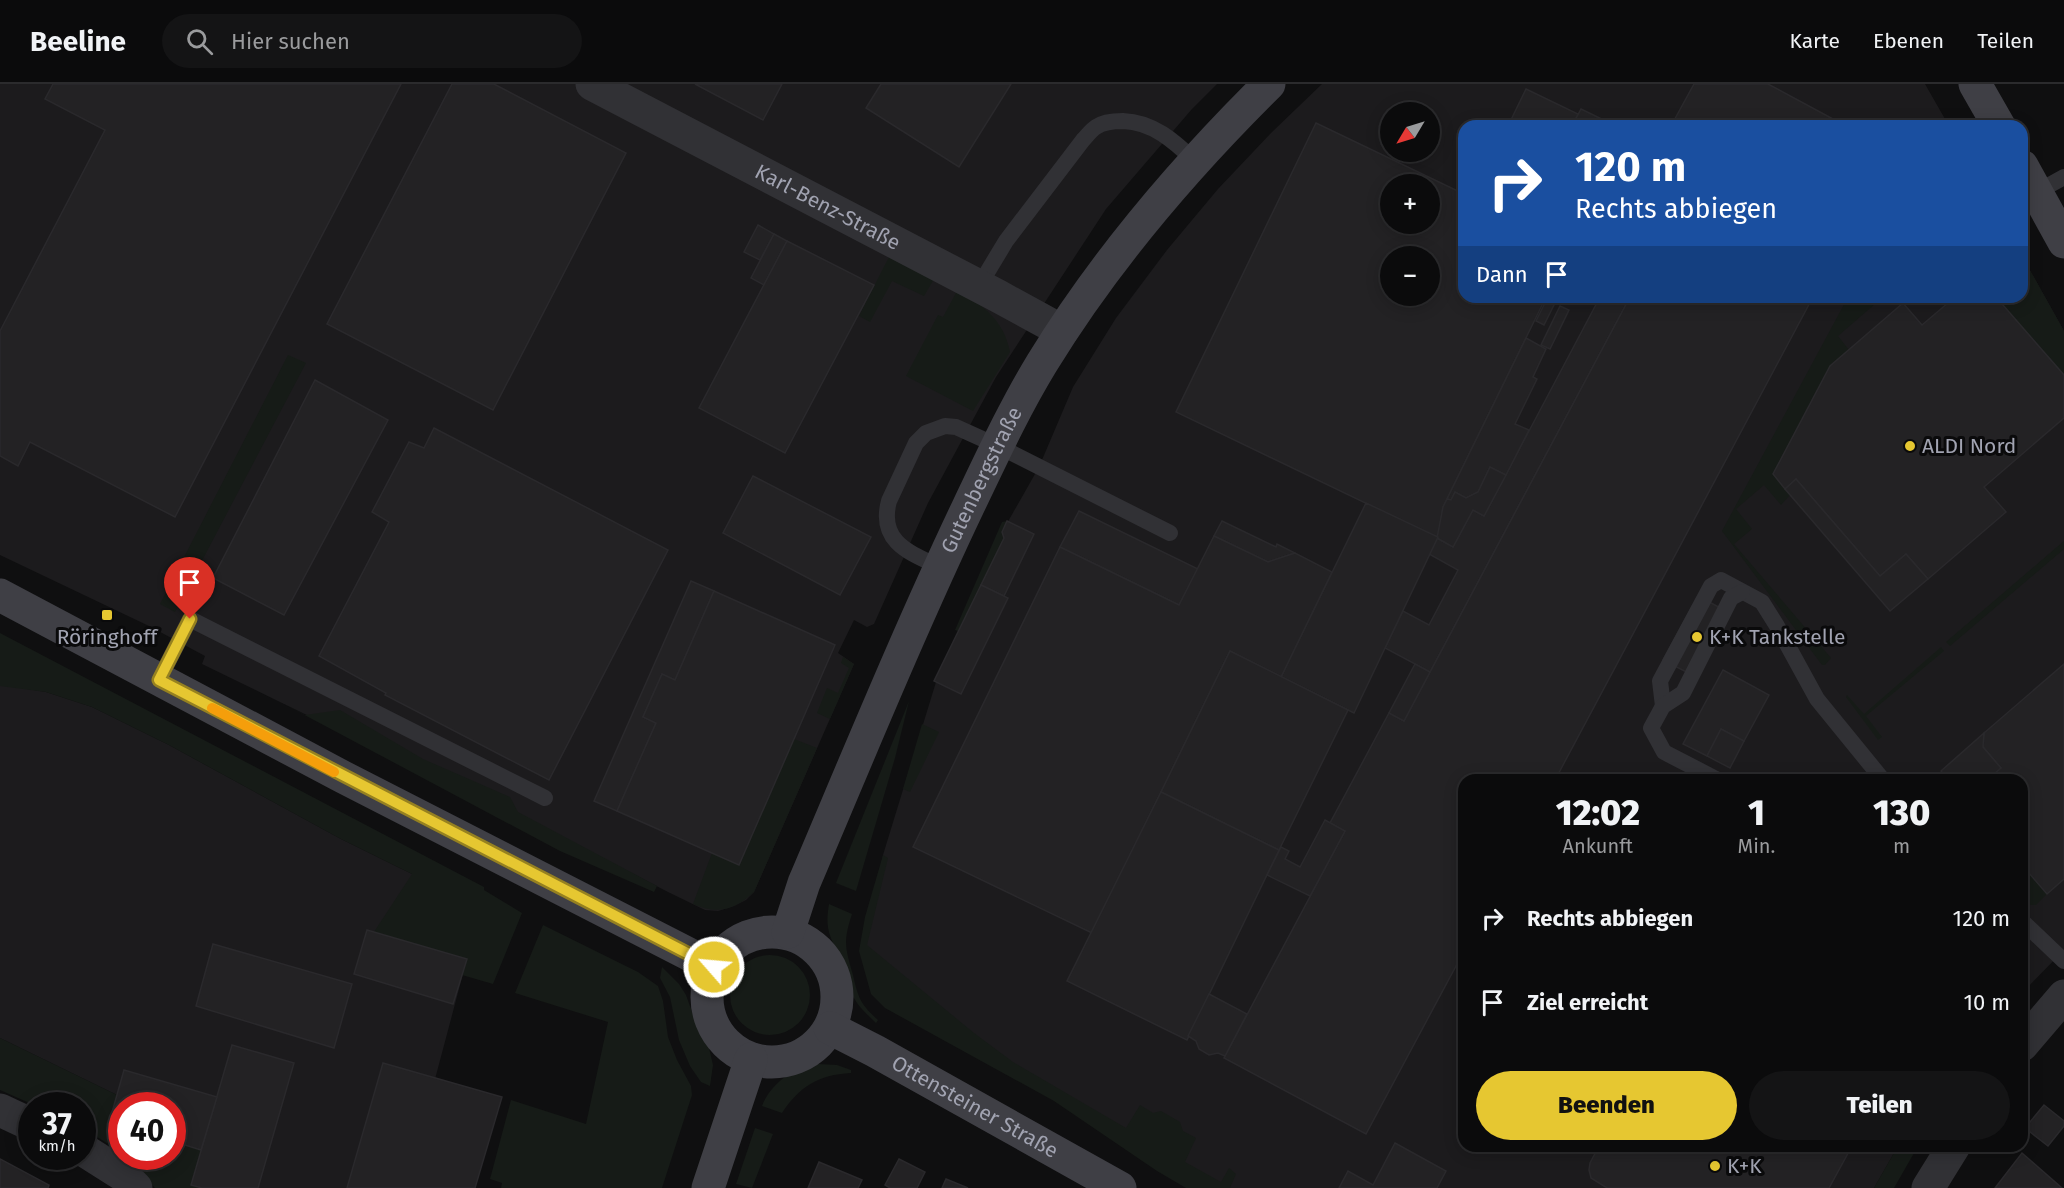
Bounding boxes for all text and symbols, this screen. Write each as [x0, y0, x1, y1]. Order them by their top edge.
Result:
search box [162, 14, 582, 68]
text: Beeline [30, 25, 126, 58]
icon: search [183, 25, 216, 58]
text: Hier suchen [231, 28, 350, 55]
text: Karte [1789, 28, 1840, 54]
text: Ebenen [1873, 28, 1944, 54]
text: Teilen [1977, 28, 2034, 54]
north arrow [1380, 102, 1440, 162]
map controls [1380, 102, 1440, 306]
text: 120 m [1575, 142, 1686, 192]
icon: right [1476, 144, 1554, 222]
street label: Karl-Benz-Straße [751, 158, 905, 256]
button: + [1380, 174, 1440, 234]
text: Rechts abbiegen [1575, 193, 1777, 225]
button: − [1380, 246, 1440, 306]
icon: arrive [1540, 258, 1573, 291]
text: Dann [1476, 261, 1528, 288]
street label: Gutenbergstraße [935, 402, 1028, 557]
place label: ALDI Nord [1922, 433, 2016, 459]
marker: ALDI Nord [1903, 439, 1917, 453]
pin [164, 557, 215, 619]
icon: arrive [173, 566, 206, 599]
marker: Röringhoff [100, 608, 114, 622]
place label: Röringhoff [57, 624, 159, 650]
place label: K+K Tankstelle [1709, 624, 1845, 650]
marker: K+K Tankstelle [1690, 630, 1704, 644]
text: 12:02 [1556, 791, 1640, 835]
text: 1 [1748, 791, 1765, 835]
text: 130 [1873, 791, 1930, 835]
text: Ankunft [1563, 834, 1633, 858]
text: Min. [1738, 834, 1775, 858]
text: m [1893, 834, 1910, 858]
icon: right [1476, 902, 1509, 935]
text: Rechts abbiegen [1527, 905, 1693, 932]
text: 120 m [1953, 905, 2010, 932]
position arrow [682, 935, 746, 999]
icon: arrive [1476, 986, 1509, 1019]
text: Ziel erreicht [1527, 989, 1648, 1016]
text: 10 m [1964, 989, 2010, 1016]
street label: Ottensteiner Straße [887, 1050, 1063, 1164]
button: Beenden [1476, 1071, 1737, 1140]
button: Teilen [1749, 1071, 2010, 1140]
speed limit sign: 40 [108, 1092, 186, 1170]
text: 37 [42, 1106, 72, 1142]
text: km/h [38, 1137, 76, 1155]
place label: K+K [1727, 1153, 1762, 1179]
marker: K+K [1708, 1159, 1722, 1173]

